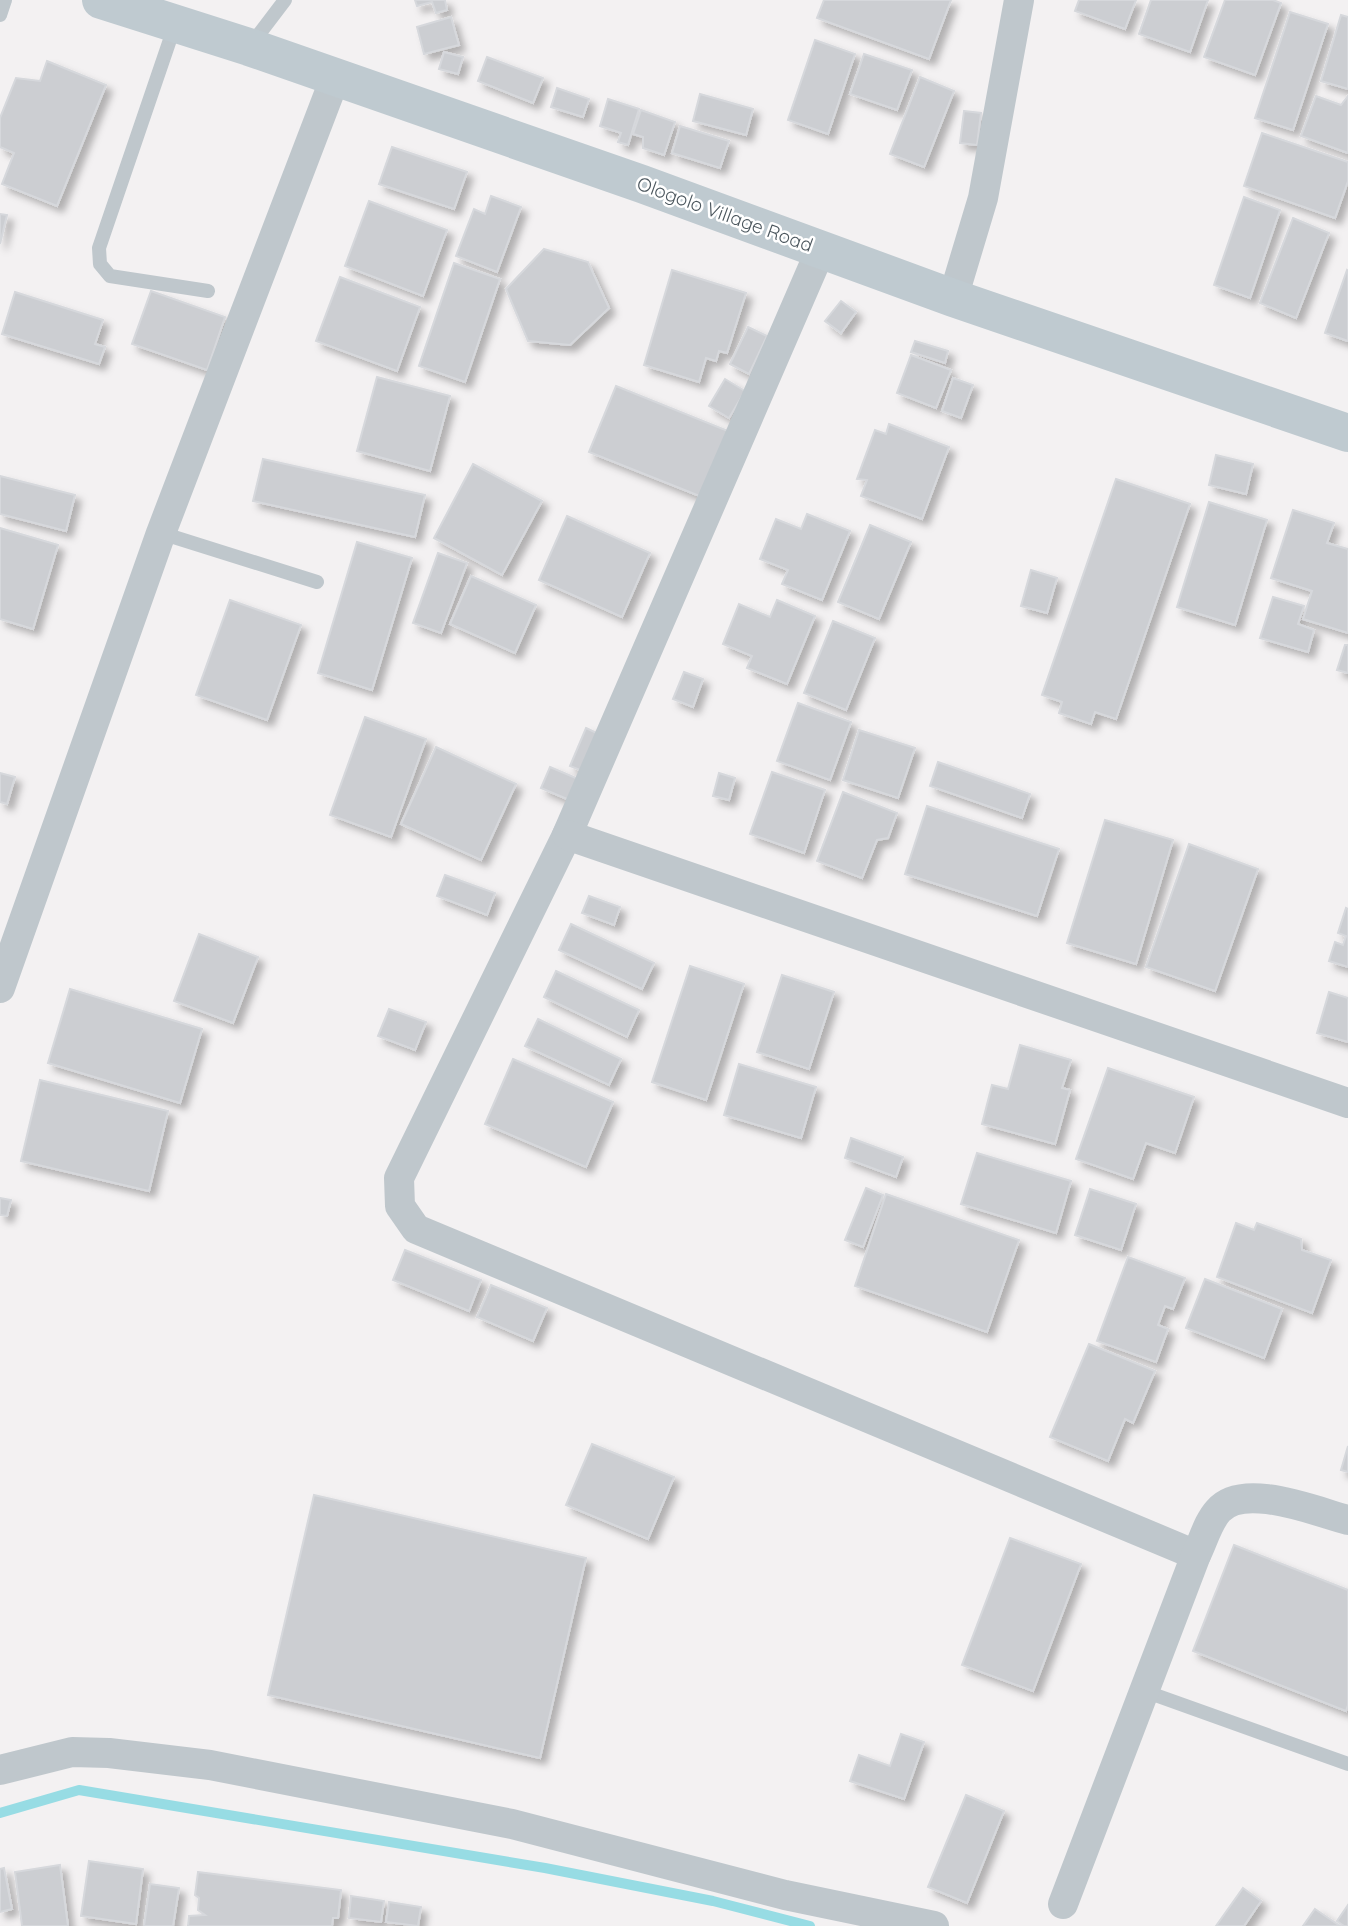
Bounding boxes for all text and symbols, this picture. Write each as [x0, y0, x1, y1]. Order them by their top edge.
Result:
street label: Ologolo Village Road [634, 171, 816, 257]

